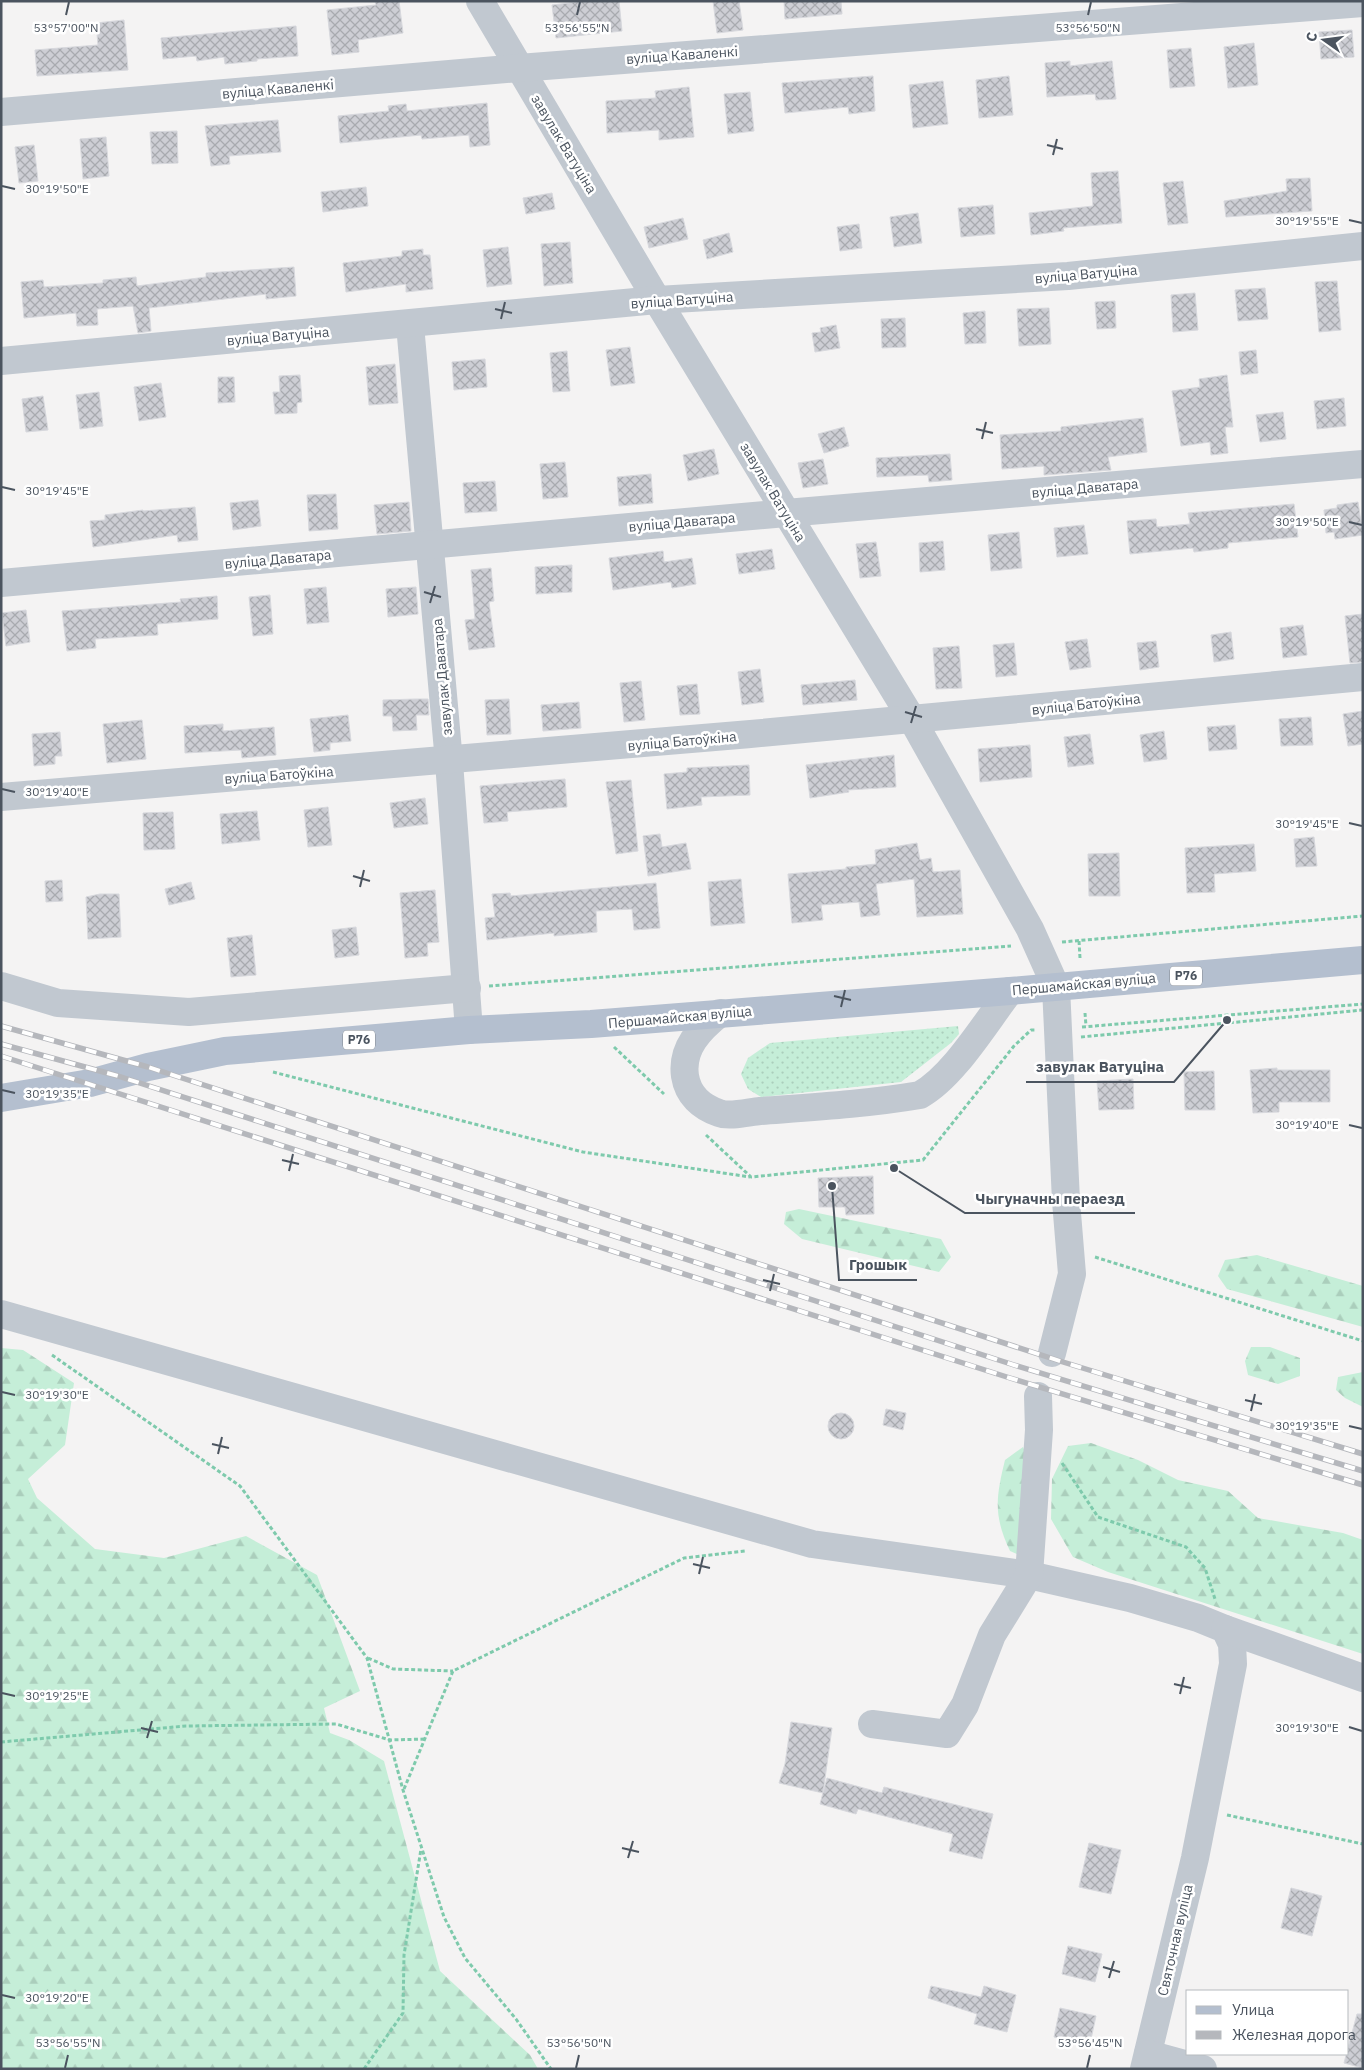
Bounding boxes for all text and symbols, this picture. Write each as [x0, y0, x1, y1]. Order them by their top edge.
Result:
north arrow [1299, 15, 1349, 65]
text: 53°57'00"N [33, 20, 99, 35]
text: 53°56'55"N [544, 20, 610, 35]
text: 53°56'50"N [1055, 20, 1121, 35]
text: С [1302, 30, 1321, 43]
street label: вуліца Каваленкі [625, 42, 739, 68]
street label: вуліца Каваленкі [221, 75, 335, 103]
street label: завулак Ватуціна [527, 91, 601, 197]
text: 30°19'50"E [25, 181, 89, 196]
text: 30°19'55"E [1275, 213, 1339, 228]
street label: вуліца Ватуціна [1034, 261, 1138, 287]
street label: вуліца Ватуціна [630, 287, 734, 313]
street label: вуліца Ватуціна [226, 323, 330, 349]
street label: завулак Ватуціна [736, 439, 810, 545]
street label: вуліца Даватара [1031, 474, 1140, 502]
text: 30°19'45"E [25, 483, 89, 498]
street label: вуліца Даватара [628, 508, 737, 536]
text: 30°19'50"E [1275, 514, 1339, 529]
street label: вуліца Даватара [224, 545, 333, 573]
street label: завулак Даватара [428, 617, 456, 736]
street label: вуліца Батоўкіна [1031, 689, 1142, 719]
street label: вуліца Батоўкіна [627, 727, 738, 755]
street label: вуліца Батоўкіна [224, 762, 335, 788]
text: 30°19'40"E [25, 784, 89, 799]
text: 30°19'45"E [1275, 816, 1339, 831]
road number: Р76 [1170, 966, 1202, 986]
street label: Першамайская вуліца [1011, 969, 1157, 999]
street label: Першамайская вуліца [607, 1002, 753, 1032]
road number: Р76 [343, 1030, 375, 1050]
callout: завулак Ватуціна [1026, 1052, 1174, 1082]
text: завулак Ватуціна [1036, 1057, 1165, 1076]
text: 30°19'35"E [25, 1086, 89, 1101]
text: 30°19'40"E [1275, 1117, 1339, 1132]
callout: Чыгуначны пераезд [965, 1183, 1135, 1213]
text: Чыгуначны пераезд [975, 1189, 1125, 1208]
callout: Грошык [839, 1250, 917, 1280]
text: Грошык [849, 1255, 907, 1274]
text: 30°19'30"E [25, 1387, 89, 1402]
text: 30°19'35"E [1275, 1418, 1339, 1433]
text: 30°19'25"E [25, 1688, 89, 1703]
text: 30°19'30"E [1275, 1720, 1339, 1735]
street label: Святочная вуліца [1153, 1882, 1197, 1998]
text: 30°19'20"E [25, 1990, 89, 2005]
legend [1186, 1990, 1349, 2055]
text: Улица [1232, 2000, 1274, 2019]
text: Железная дорога [1232, 2025, 1356, 2044]
text: 53°56'55"N [35, 2035, 101, 2050]
text: 53°56'50"N [546, 2035, 612, 2050]
text: 53°56'45"N [1057, 2035, 1123, 2050]

